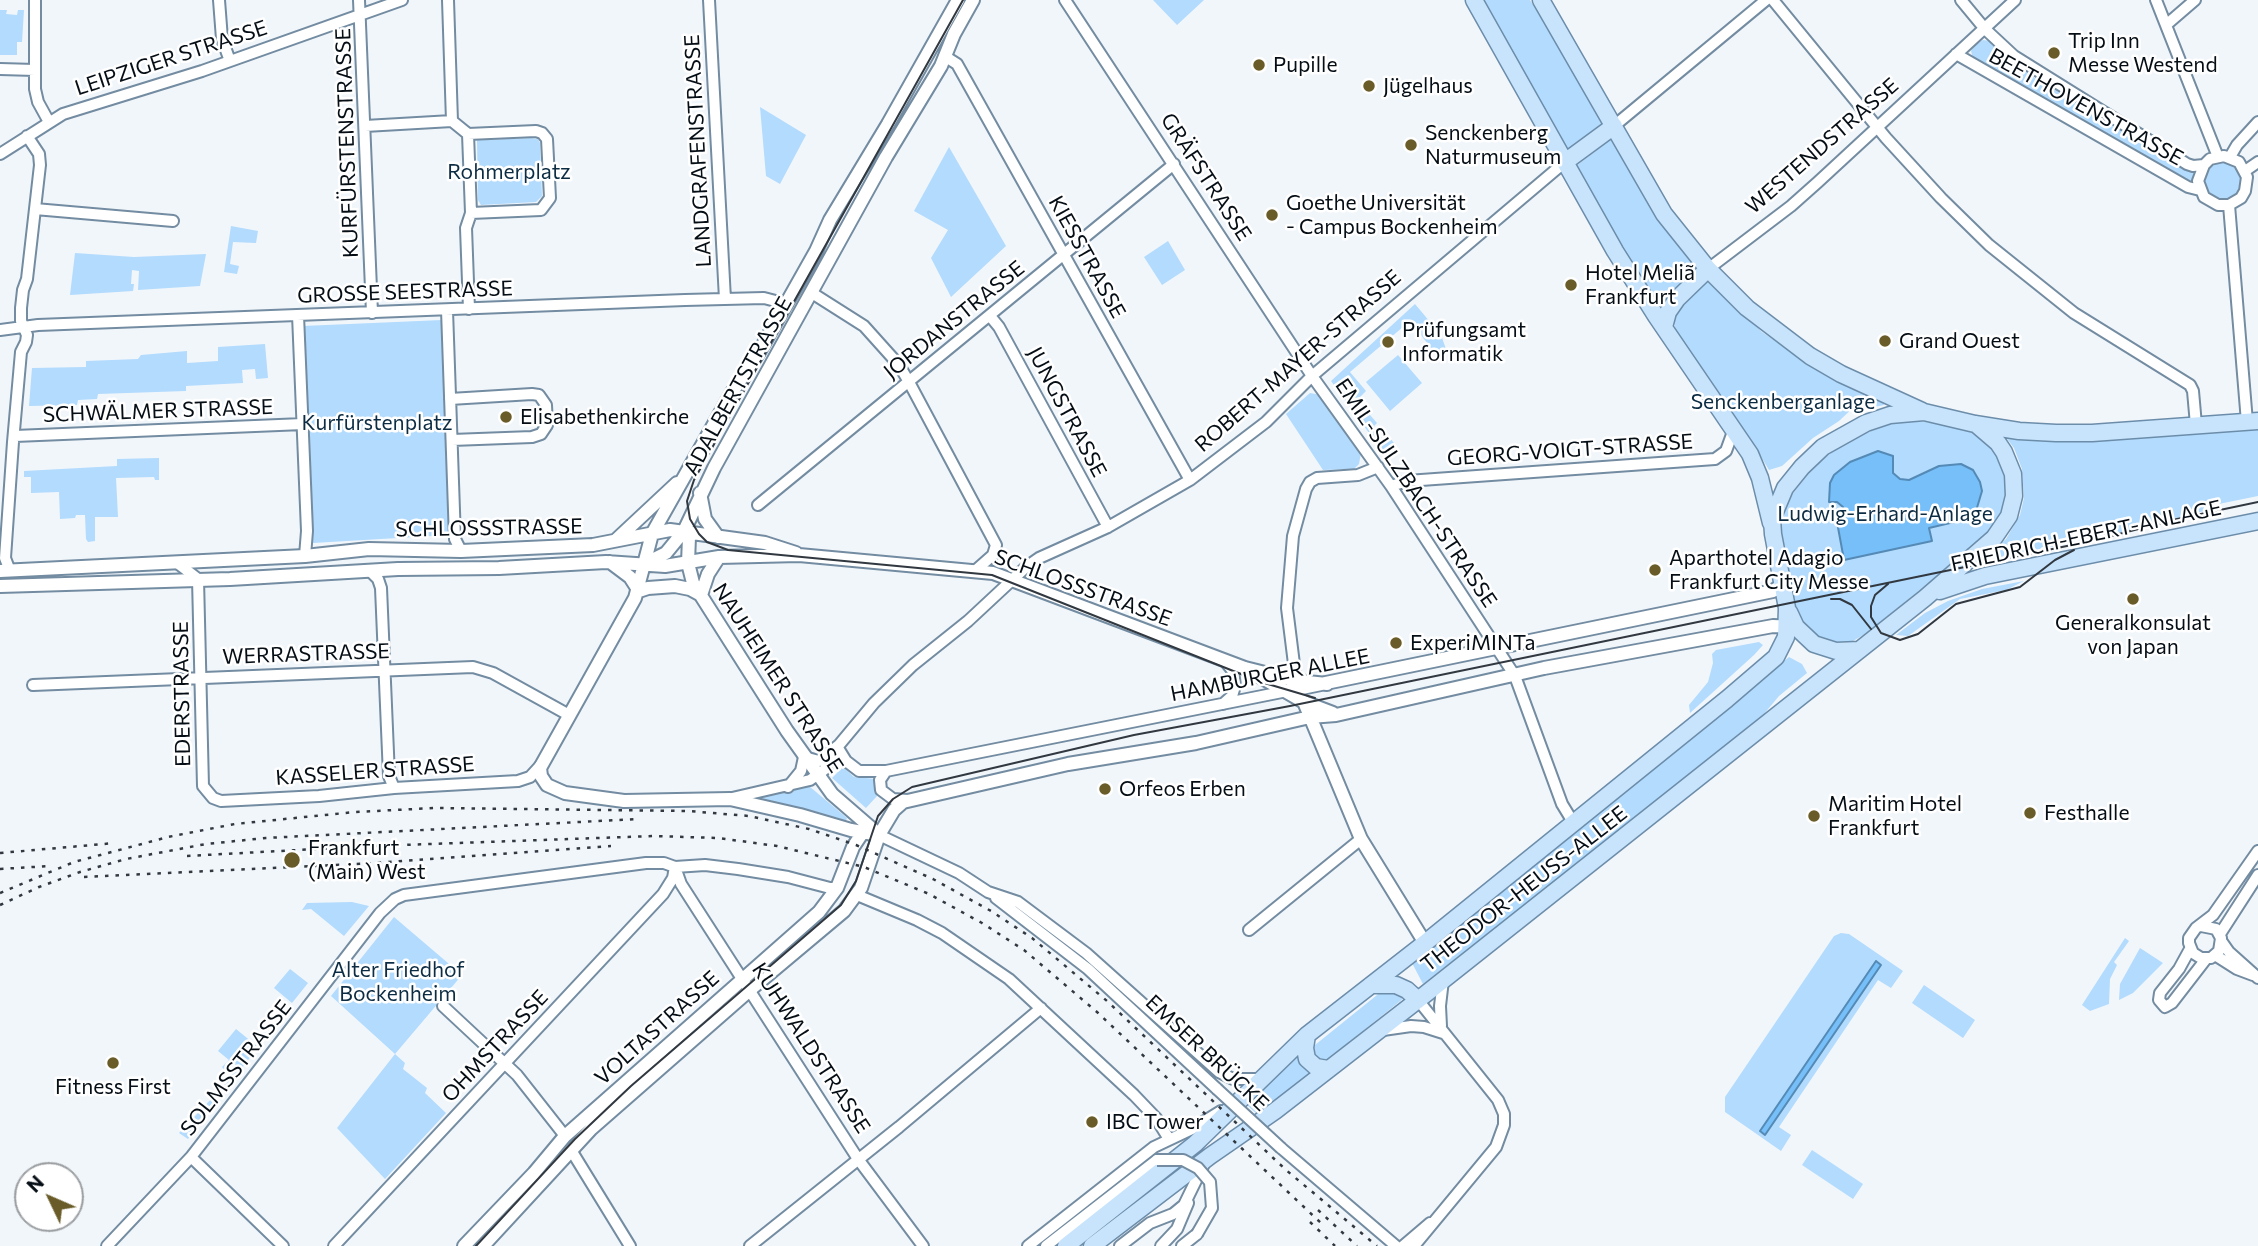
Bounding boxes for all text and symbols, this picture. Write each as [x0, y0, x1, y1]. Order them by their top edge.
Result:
street label: LEIPZIGER STRASSE [72, 15, 270, 101]
street label: KURFÜRSTENSTRASSE [330, 28, 364, 258]
place label: Trip Inn Messe Westend [2068, 28, 2218, 78]
street label: LANDGRAFENSTRASSE [679, 34, 717, 268]
street label: BEETHOVENSTRASSE [1984, 43, 2188, 171]
marker: Trip Inn Messe Westend [2046, 45, 2062, 61]
place label: Pupille [1273, 52, 1337, 78]
marker: Pupille [1251, 57, 1267, 73]
place label: Jügelhaus [1383, 73, 1473, 99]
street label: WESTENDSTRASSE [1740, 73, 1904, 219]
marker: Jügelhaus [1361, 78, 1377, 94]
street label: GRÄFSTRASSE [1155, 108, 1257, 246]
place label: Senckenberg Naturmuseum [1425, 120, 1561, 170]
marker: Senckenberg Naturmuseum [1403, 137, 1419, 153]
park label: Rohmerplatz [447, 159, 571, 185]
place label: Goethe Universität - Campus Bockenheim [1286, 190, 1498, 240]
street label: KIESSTRASSE [1043, 191, 1131, 323]
marker: Goethe Universität - Campus Bockenheim [1264, 207, 1280, 223]
street label: JORDANSTRASSE [879, 256, 1029, 384]
place label: Hotel Meliã Frankfurt [1585, 260, 1695, 310]
street label: ROBERT-MAYER-STRASSE [1190, 265, 1406, 457]
street label: GROSSE SEESTRASSE [297, 276, 513, 308]
marker: Hotel Meliã Frankfurt [1563, 277, 1579, 293]
street label: ADALBERTSTRASSE [678, 292, 798, 480]
place label: Prüfungsamt Informatik [1402, 317, 1526, 367]
place label: Grand Ouest [1899, 328, 2020, 354]
marker: Grand Ouest [1877, 333, 1893, 349]
marker: Prüfungsamt Informatik [1380, 334, 1396, 350]
street label: JUNGSTRASSE [1022, 343, 1112, 481]
street label: EMIL-SULZBACH-STRASSE [1330, 374, 1502, 612]
park label: Senckenberganlage [1691, 389, 1875, 415]
street label: SCHWÄLMER STRASSE [42, 394, 274, 428]
place label: Elisabethenkirche [520, 404, 689, 430]
marker: Elisabethenkirche [498, 409, 514, 425]
park label: Kurfürstenplatz [302, 410, 452, 436]
street label: GEORG-VOIGT-STRASSE [1446, 429, 1694, 471]
street label: FRIEDRICH-EBERT-ANLAGE [1949, 495, 2223, 577]
park label: Ludwig-Erhard-Anlage [1777, 501, 1993, 527]
street label: SCHLOSSSTRASSE [395, 514, 583, 542]
street label: SCHLOSSSTRASSE [991, 544, 1175, 632]
place label: Aparthotel Adagio Frankfurt City Messe [1669, 545, 1869, 595]
marker: Aparthotel Adagio Frankfurt City Messe [1647, 562, 1663, 578]
street label: NAUHEIMER STRASSE [707, 578, 849, 778]
marker: Generalkonsulat von Japan [2125, 591, 2141, 607]
place label: Generalkonsulat von Japan [2055, 610, 2211, 660]
street label: EDERSTRASSE [168, 621, 196, 767]
place label: ExperiMINTa [1410, 630, 1535, 656]
marker: ExperiMINTa [1388, 635, 1404, 651]
street label: WERRASTRASSE [222, 638, 390, 670]
street label: HAMBURGER ALLEE [1168, 643, 1372, 707]
street label: KASSELER STRASSE [275, 751, 475, 791]
place label: Orfeos Erben [1119, 776, 1246, 802]
marker: Orfeos Erben [1097, 781, 1113, 797]
place label: Maritim Hotel Frankfurt [1828, 791, 1962, 841]
place label: Festhalle [2044, 800, 2130, 826]
street label: THEODOR-HEUSS-ALLEE [1416, 801, 1632, 977]
marker: Festhalle [2022, 805, 2038, 821]
marker: Maritim Hotel Frankfurt [1806, 808, 1822, 824]
place label: Frankfurt (Main) West [308, 835, 426, 885]
marker: Frankfurt (Main) West [282, 850, 302, 870]
park label: Alter Friedhof Bockenheim [331, 957, 465, 1007]
street label: KUHWALDSTRASSE [746, 958, 876, 1138]
street label: VOLTASTRASSE [590, 966, 724, 1090]
street label: OHMSTRASSE [437, 985, 553, 1107]
street label: EMSER BRÜCKE [1140, 990, 1274, 1116]
street label: SOLMSSTRASSE [175, 995, 297, 1141]
marker: Fitness First [105, 1055, 121, 1071]
place label: Fitness First [55, 1074, 171, 1100]
place label: IBC Tower [1106, 1109, 1204, 1135]
marker: IBC Tower [1084, 1114, 1100, 1130]
north arrow [14, 1162, 84, 1232]
text: N [22, 1170, 48, 1197]

